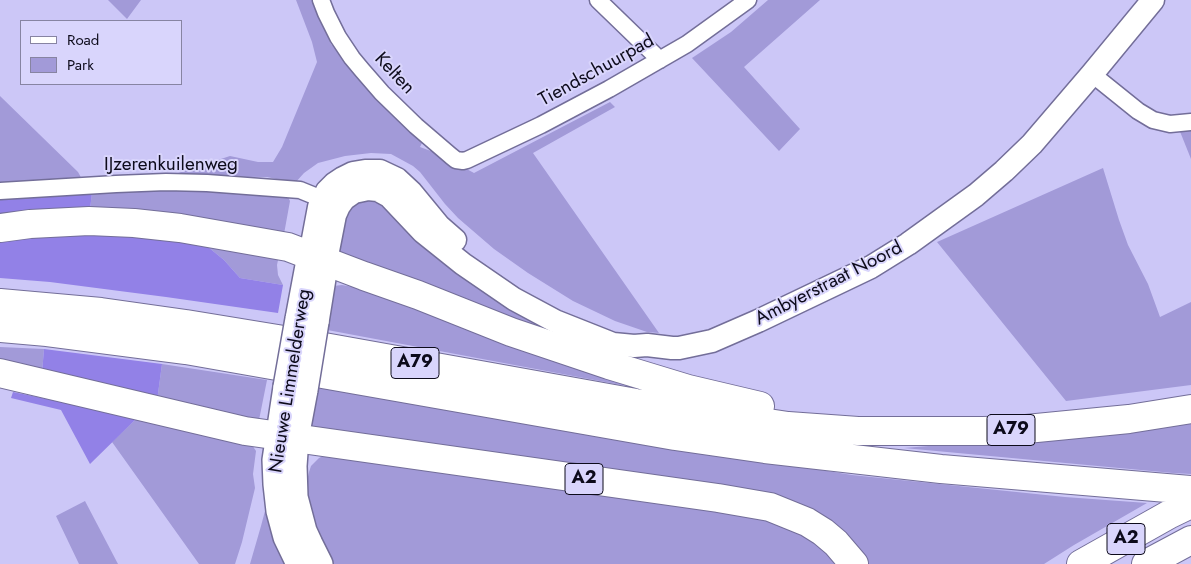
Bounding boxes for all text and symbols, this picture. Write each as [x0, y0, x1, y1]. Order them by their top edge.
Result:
legend [20, 20, 182, 85]
text: Road [67, 29, 99, 51]
street label: Tiendschuurpad [535, 30, 659, 112]
street label: Kelten [369, 48, 419, 100]
text: Park [67, 54, 94, 76]
street label: IJzerenkuilenweg [104, 154, 238, 176]
street label: Ambyerstraat Noord [751, 237, 907, 331]
street label: Nieuwe Limmelderweg [265, 287, 317, 475]
road number: A79 [391, 348, 439, 378]
road number: A79 [987, 414, 1035, 446]
road number: A2 [565, 464, 603, 494]
road number: A2 [1107, 524, 1145, 554]

